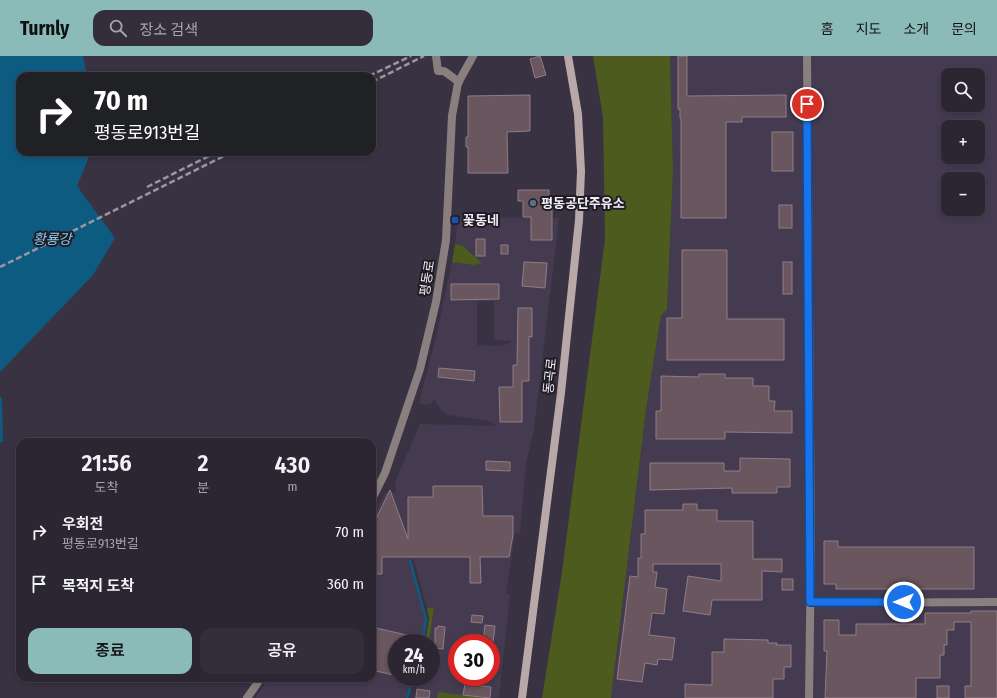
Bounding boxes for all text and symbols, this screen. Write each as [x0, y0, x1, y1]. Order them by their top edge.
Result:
search box [93, 10, 373, 46]
text: Turnly [20, 17, 69, 40]
icon: search [107, 17, 129, 39]
text: 장소 검색 [139, 21, 198, 39]
text: 홈 [821, 21, 834, 38]
text: 지도 [856, 21, 881, 38]
text: 소개 [903, 21, 929, 38]
text: 문의 [951, 21, 977, 38]
map controls [941, 68, 985, 216]
button: search [941, 68, 985, 112]
text: 70 m [94, 84, 148, 117]
pin [790, 87, 824, 121]
icon: right [28, 88, 80, 140]
icon: arrive [796, 93, 818, 115]
button: + [941, 120, 985, 164]
text: 평동로913번길 [94, 122, 200, 144]
button: − [941, 172, 985, 216]
place label: 평동공단주유소 [541, 196, 625, 211]
marker: 평동공단주유소 [528, 198, 538, 208]
place label: 꽃동네 [463, 213, 499, 228]
marker: 꽃동네 [450, 215, 460, 225]
water label: 황룡강 [33, 231, 73, 248]
street label: 평동로 [417, 259, 437, 297]
street label: 동곡로 [541, 357, 559, 395]
text: 21:56 [81, 449, 132, 477]
text: 2 [198, 449, 209, 477]
text: 430 [274, 451, 311, 479]
text: m [288, 479, 298, 494]
text: 도착 [95, 480, 118, 495]
text: 분 [197, 480, 209, 495]
text: 우회전 [62, 515, 103, 533]
icon: right [28, 521, 50, 543]
text: 70 m [335, 523, 364, 541]
text: 평동로913번길 [62, 536, 139, 551]
icon: arrive [28, 573, 50, 595]
text: 360 m [327, 575, 364, 593]
text: 목적지 도착 [62, 577, 134, 595]
position arrow [883, 581, 925, 623]
button: 종료 [28, 628, 192, 674]
button: 공유 [200, 628, 364, 674]
speed limit sign: 30 [448, 634, 500, 686]
text: 24 [404, 643, 424, 667]
text: km/h [403, 664, 425, 676]

